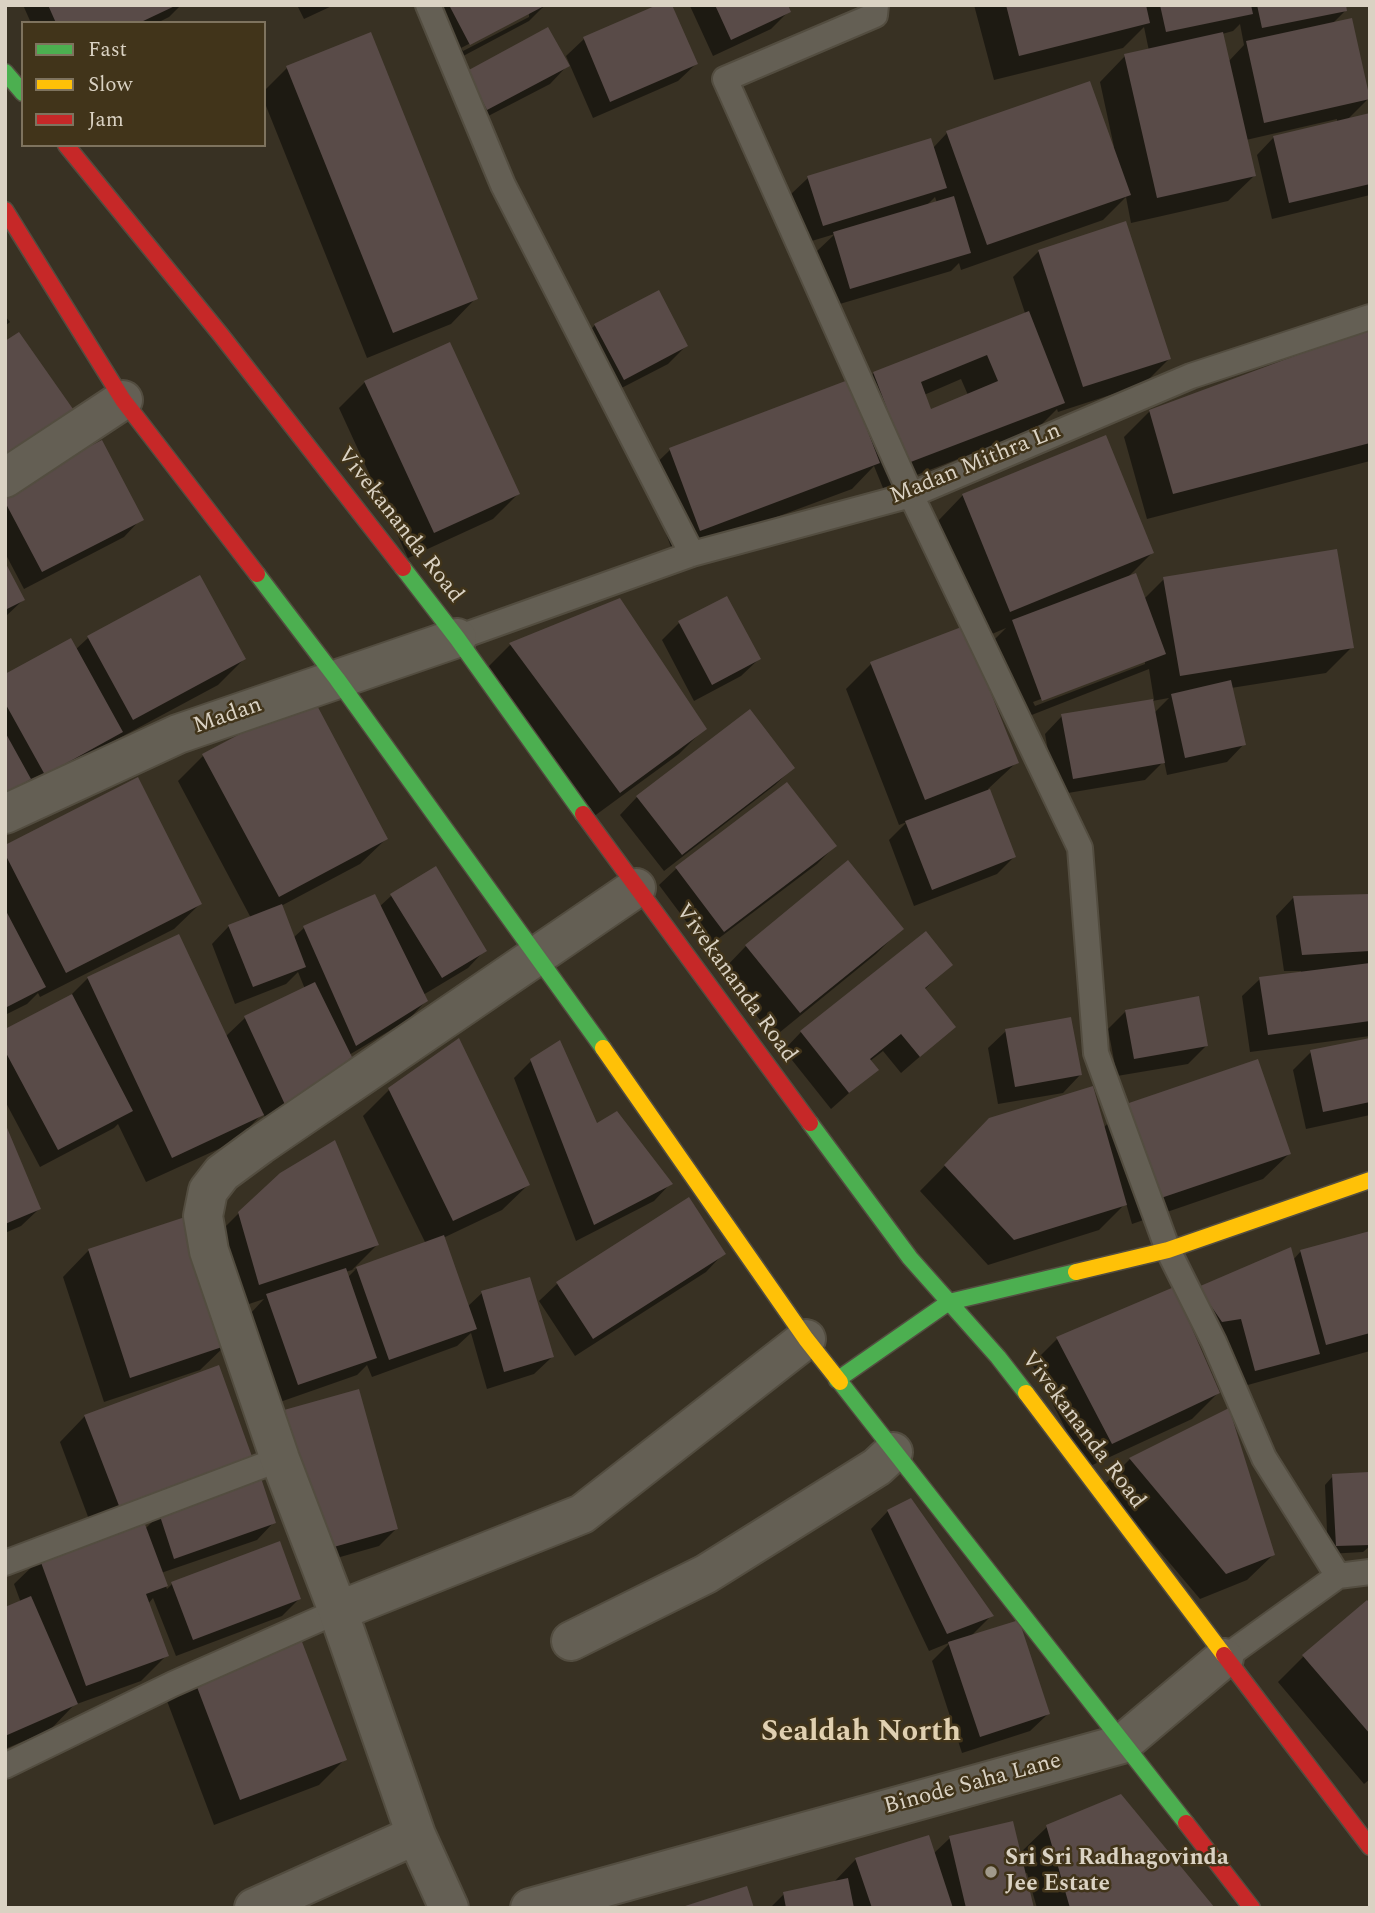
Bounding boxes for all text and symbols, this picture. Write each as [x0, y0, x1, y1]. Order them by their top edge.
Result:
legend [21, 21, 266, 147]
text: Fast [88, 34, 127, 66]
text: Slow [88, 69, 132, 101]
text: Jam [88, 104, 124, 136]
street label: Madan Mithra Ln [887, 418, 1065, 512]
street label: Vivekananda Road [330, 443, 468, 609]
street label: Madan [190, 692, 266, 742]
street label: Vivekananda Road [668, 899, 802, 1069]
street label: Vivekananda Road [1014, 1347, 1150, 1515]
district label: Sealdah North [761, 1716, 961, 1752]
street label: Binode Saha Lane [881, 1748, 1065, 1822]
place label: Sri Sri Radhagovinda Jee Estate [1005, 1845, 1229, 1899]
marker: Sri Sri Radhagovinda Jee Estate [983, 1864, 999, 1880]

